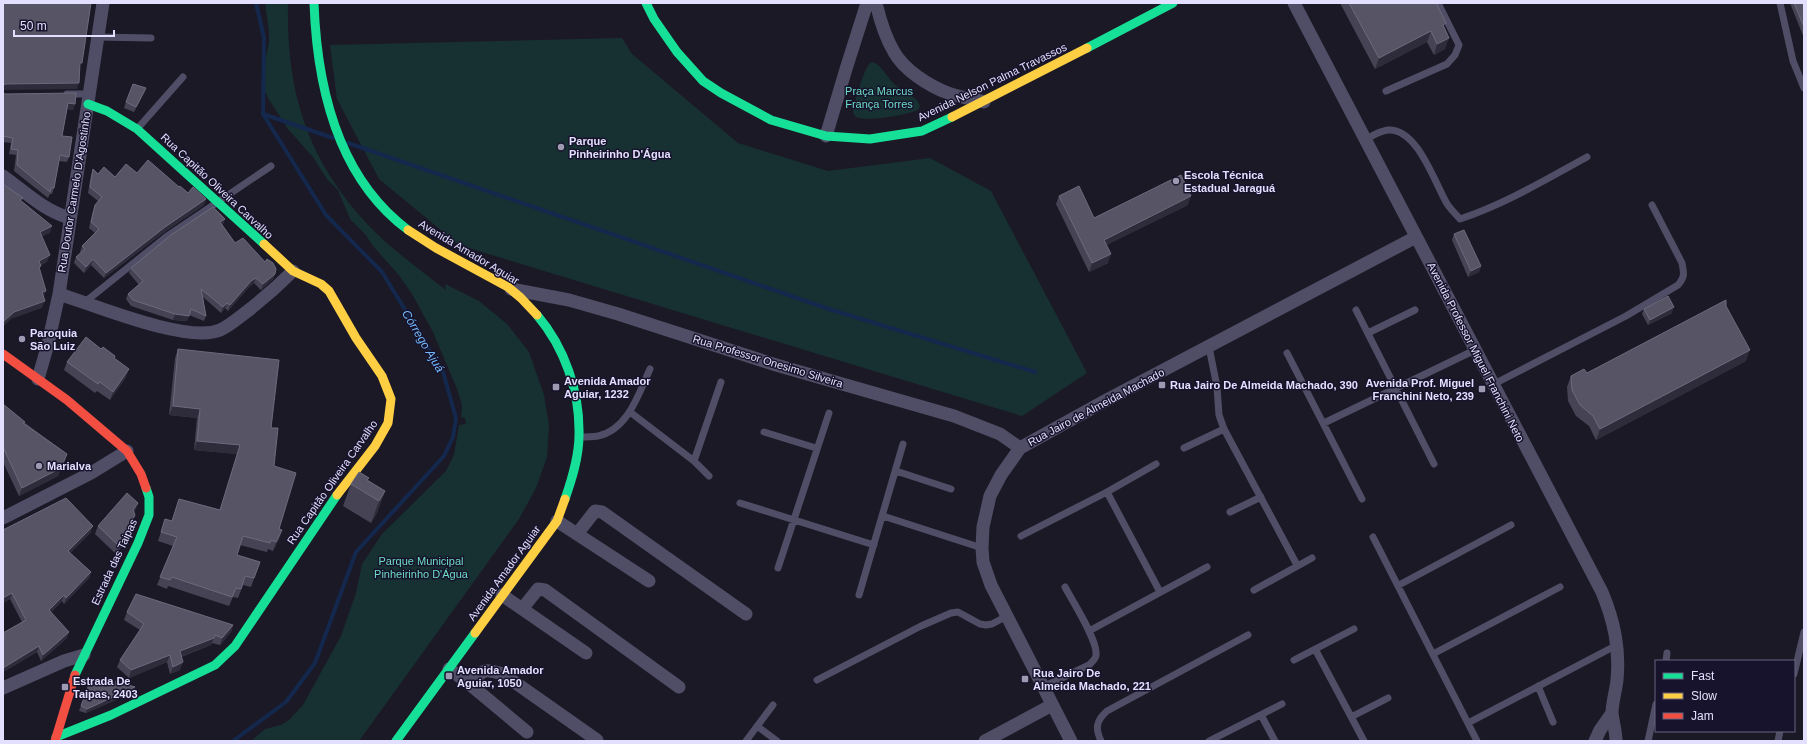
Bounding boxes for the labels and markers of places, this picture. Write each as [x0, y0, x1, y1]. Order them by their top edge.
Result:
place label: Parque Pinheirinho D'Água [569, 135, 671, 160]
marker: Parque Pinheirinho D'Água [556, 142, 566, 152]
place label: Escola Técnica Estadual Jaraguá [1184, 169, 1276, 194]
marker: Escola Técnica Estadual Jaraguá [1171, 176, 1181, 186]
place label: Paroquia São Luiz [30, 327, 78, 352]
marker: Paroquia São Luiz [17, 334, 27, 344]
place label: Avenida Amador Aguiar, 1232 [564, 375, 651, 400]
place label: Avenida Prof. Miguel Franchini Neto, 239 [1366, 377, 1474, 402]
place label: Rua Jairo De Almeida Machado, 390 [1170, 379, 1358, 391]
marker: Rua Jairo De Almeida Machado, 390 [1157, 380, 1167, 390]
marker: Avenida Amador Aguiar, 1232 [551, 382, 561, 392]
marker: Avenida Prof. Miguel Franchini Neto, 239 [1477, 384, 1487, 394]
place label: Marialva [47, 460, 92, 472]
marker: Marialva [34, 461, 44, 471]
place label: Avenida Amador Aguiar, 1050 [457, 664, 544, 689]
place label: Rua Jairo De Almeida Machado, 221 [1033, 667, 1151, 692]
marker: Avenida Amador Aguiar, 1050 [444, 671, 454, 681]
marker: Rua Jairo De Almeida Machado, 221 [1020, 674, 1030, 684]
place label: Estrada De Taipas, 2403 [73, 675, 138, 700]
marker: Estrada De Taipas, 2403 [60, 682, 70, 692]

